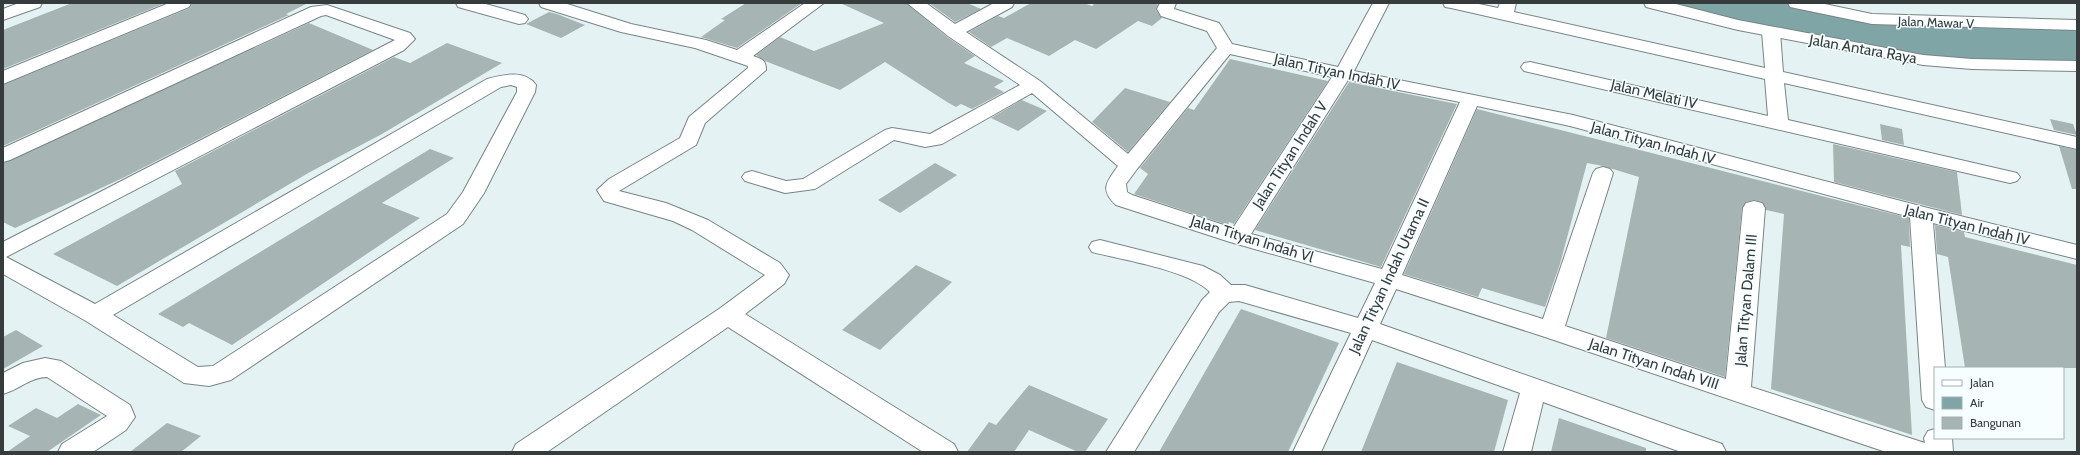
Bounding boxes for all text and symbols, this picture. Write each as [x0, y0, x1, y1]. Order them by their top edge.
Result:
street label: Jalan Mawar V [1897, 13, 1974, 31]
street label: Jalan Antara Raya [1807, 31, 1919, 67]
street label: Jalan Tityan Indah IV [1272, 50, 1402, 94]
street label: Jalan Melati IV [1608, 75, 1700, 113]
street label: Jalan Tityan Indah V [1248, 97, 1332, 213]
street label: Jalan Tityan Indah IV [1588, 117, 1718, 168]
street label: Jalan Tityan Indah Utama II [1345, 195, 1433, 357]
street label: Jalan Tityan Indah IV [1902, 201, 2032, 249]
street label: Jalan Tityan Indah Vl [1187, 211, 1316, 266]
street label: Jalan Tityan Dalam III [1731, 233, 1761, 368]
street label: Jalan Tityan Indah VIII [1586, 334, 1721, 394]
legend [1934, 367, 2064, 439]
text: Jalan [1969, 375, 1994, 390]
text: Air [1970, 395, 1984, 410]
text: Bangunan [1970, 415, 2021, 430]

